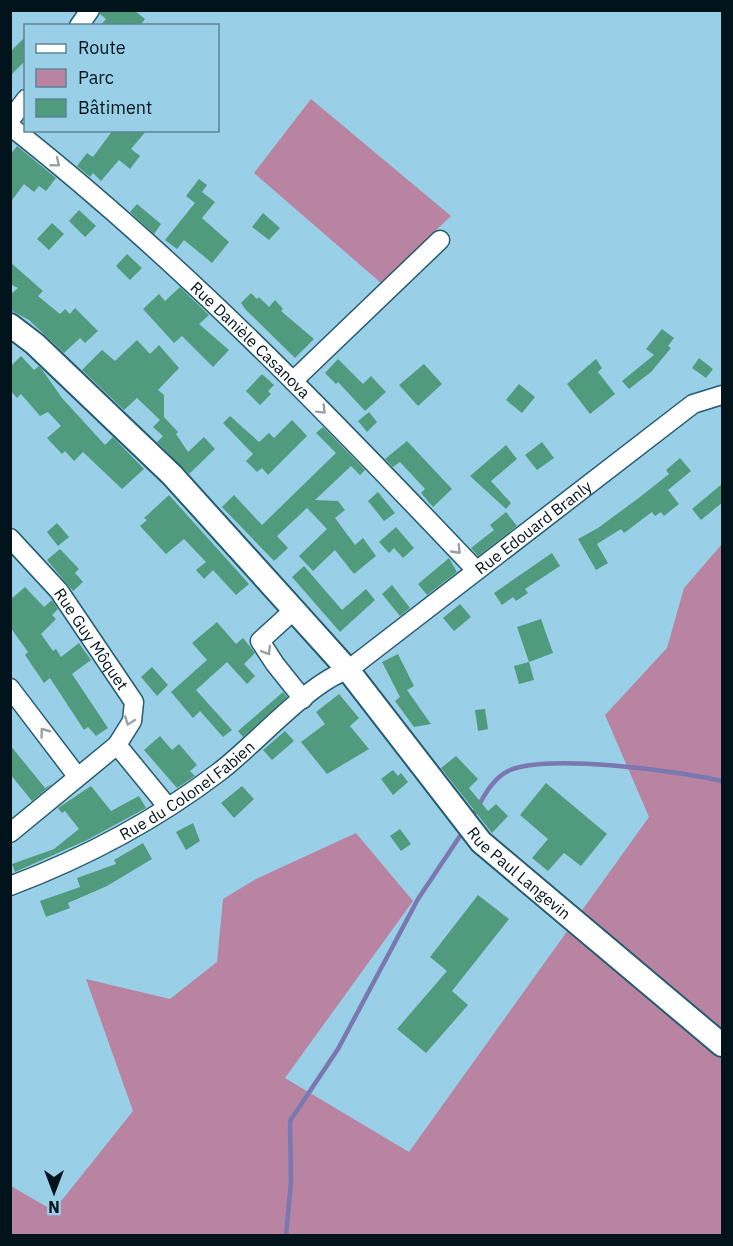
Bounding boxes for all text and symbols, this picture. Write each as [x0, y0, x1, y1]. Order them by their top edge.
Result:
legend [24, 24, 219, 132]
text: Route [78, 36, 126, 59]
text: Parc [78, 66, 114, 89]
text: Bâtiment [78, 96, 152, 119]
one-way arrow [49, 156, 60, 167]
street label: Rue Danièle Casanova [187, 277, 315, 403]
one-way arrow [315, 402, 326, 413]
street label: Rue Edouard Branly [471, 476, 595, 578]
one-way arrow [450, 544, 461, 554]
street label: Rue Guy Môquet [50, 584, 133, 694]
one-way arrow [259, 645, 271, 655]
one-way arrow [124, 716, 137, 726]
one-way arrow [40, 728, 51, 739]
street label: Rue du Colonel Fabien [116, 736, 259, 844]
street label: Rue Paul Langevin [463, 823, 575, 923]
north arrow [24, 1162, 84, 1222]
text: N [48, 1197, 60, 1217]

